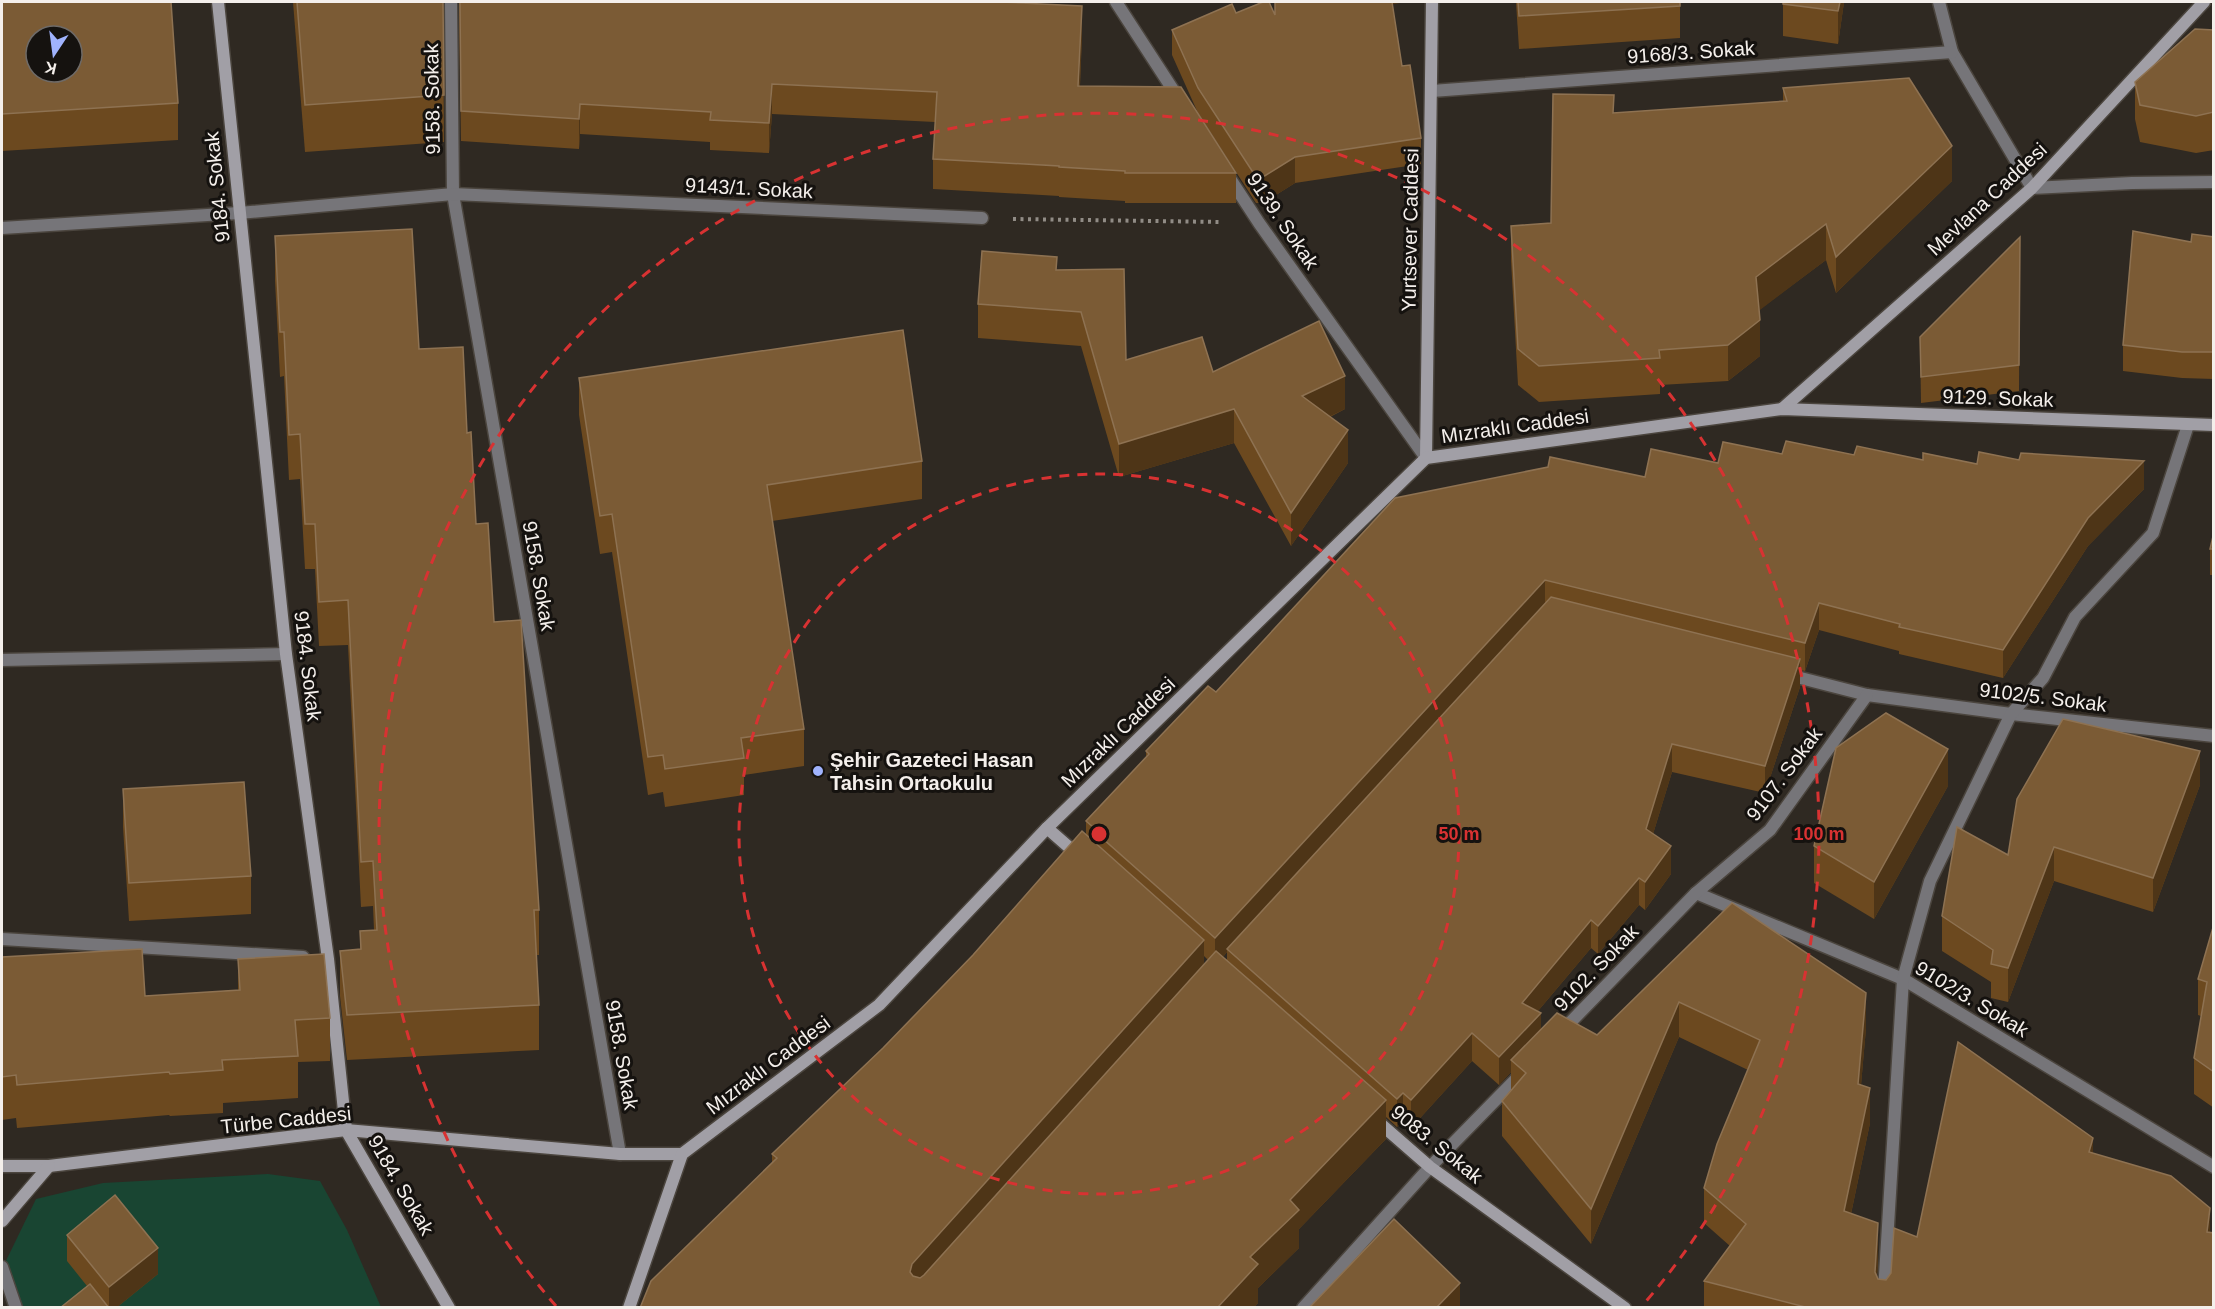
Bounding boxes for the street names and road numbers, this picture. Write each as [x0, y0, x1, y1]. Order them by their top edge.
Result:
street label: 9168/3. Sokak [1626, 36, 1757, 67]
street label: 9158. Sokak [420, 42, 444, 155]
street label: 9184. Sokak [200, 130, 234, 243]
street label: Mevlana Caddesi [1923, 138, 2051, 260]
street label: Yurtsever Caddesi [1398, 148, 1422, 312]
street label: 9139. Sokak [1243, 169, 1324, 274]
street label: 9143/1. Sokak [685, 174, 814, 202]
street label: 9129. Sokak [1942, 385, 2055, 411]
street label: Mızraklı Caddesi [1440, 405, 1590, 447]
street label: 9158. Sokak [519, 519, 560, 634]
street label: 9184. Sokak [290, 609, 326, 724]
street label: Mızraklı Caddesi [1057, 672, 1179, 792]
street label: 9102/5. Sokak [1978, 678, 2109, 716]
street label: 9107. Sokak [1742, 722, 1827, 825]
street label: 9102. Sokak [1549, 920, 1643, 1016]
street label: 9102/3. Sokak [1912, 957, 2033, 1042]
street label: 9158. Sokak [602, 998, 643, 1113]
street label: Mızraklı Caddesi [702, 1011, 834, 1119]
street label: 9083. Sokak [1387, 1100, 1488, 1188]
street label: Türbe Caddesi [220, 1102, 352, 1138]
street label: 9184. Sokak [364, 1131, 439, 1240]

